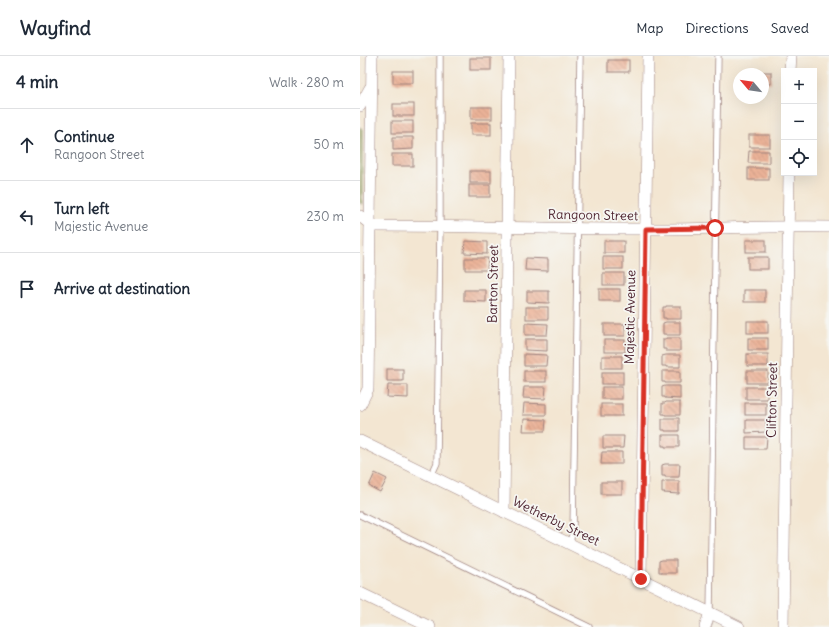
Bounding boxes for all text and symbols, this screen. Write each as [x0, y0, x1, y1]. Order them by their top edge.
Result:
text: Wayfind [20, 16, 91, 40]
text: Map [636, 19, 663, 37]
text: Directions [685, 19, 749, 37]
text: Saved [771, 19, 809, 37]
north arrow [733, 68, 769, 104]
map controls [781, 68, 817, 176]
button: + [781, 68, 817, 104]
text: 4 min [16, 71, 58, 93]
text: Walk · 280 m [269, 74, 344, 91]
button: − [781, 104, 817, 140]
text: Continue [54, 127, 115, 146]
icon: ahead [16, 134, 38, 156]
text: 50 m [313, 136, 344, 153]
button: locate [781, 140, 817, 176]
text: Rangoon Street [54, 146, 144, 163]
text: Turn left [54, 199, 109, 218]
icon: left [16, 206, 38, 228]
street label: Rangoon Street [548, 206, 639, 224]
text: 230 m [306, 208, 344, 225]
text: Majestic Avenue [54, 218, 148, 235]
route start [706, 219, 724, 237]
street label: Barton Street [484, 244, 502, 323]
street label: Majestic Avenue [621, 270, 639, 364]
icon: arrive [16, 278, 38, 300]
text: Arrive at destination [54, 279, 190, 298]
street label: Clifton Street [763, 361, 781, 438]
street label: Wetherby Street [510, 493, 603, 550]
route end [632, 570, 650, 588]

